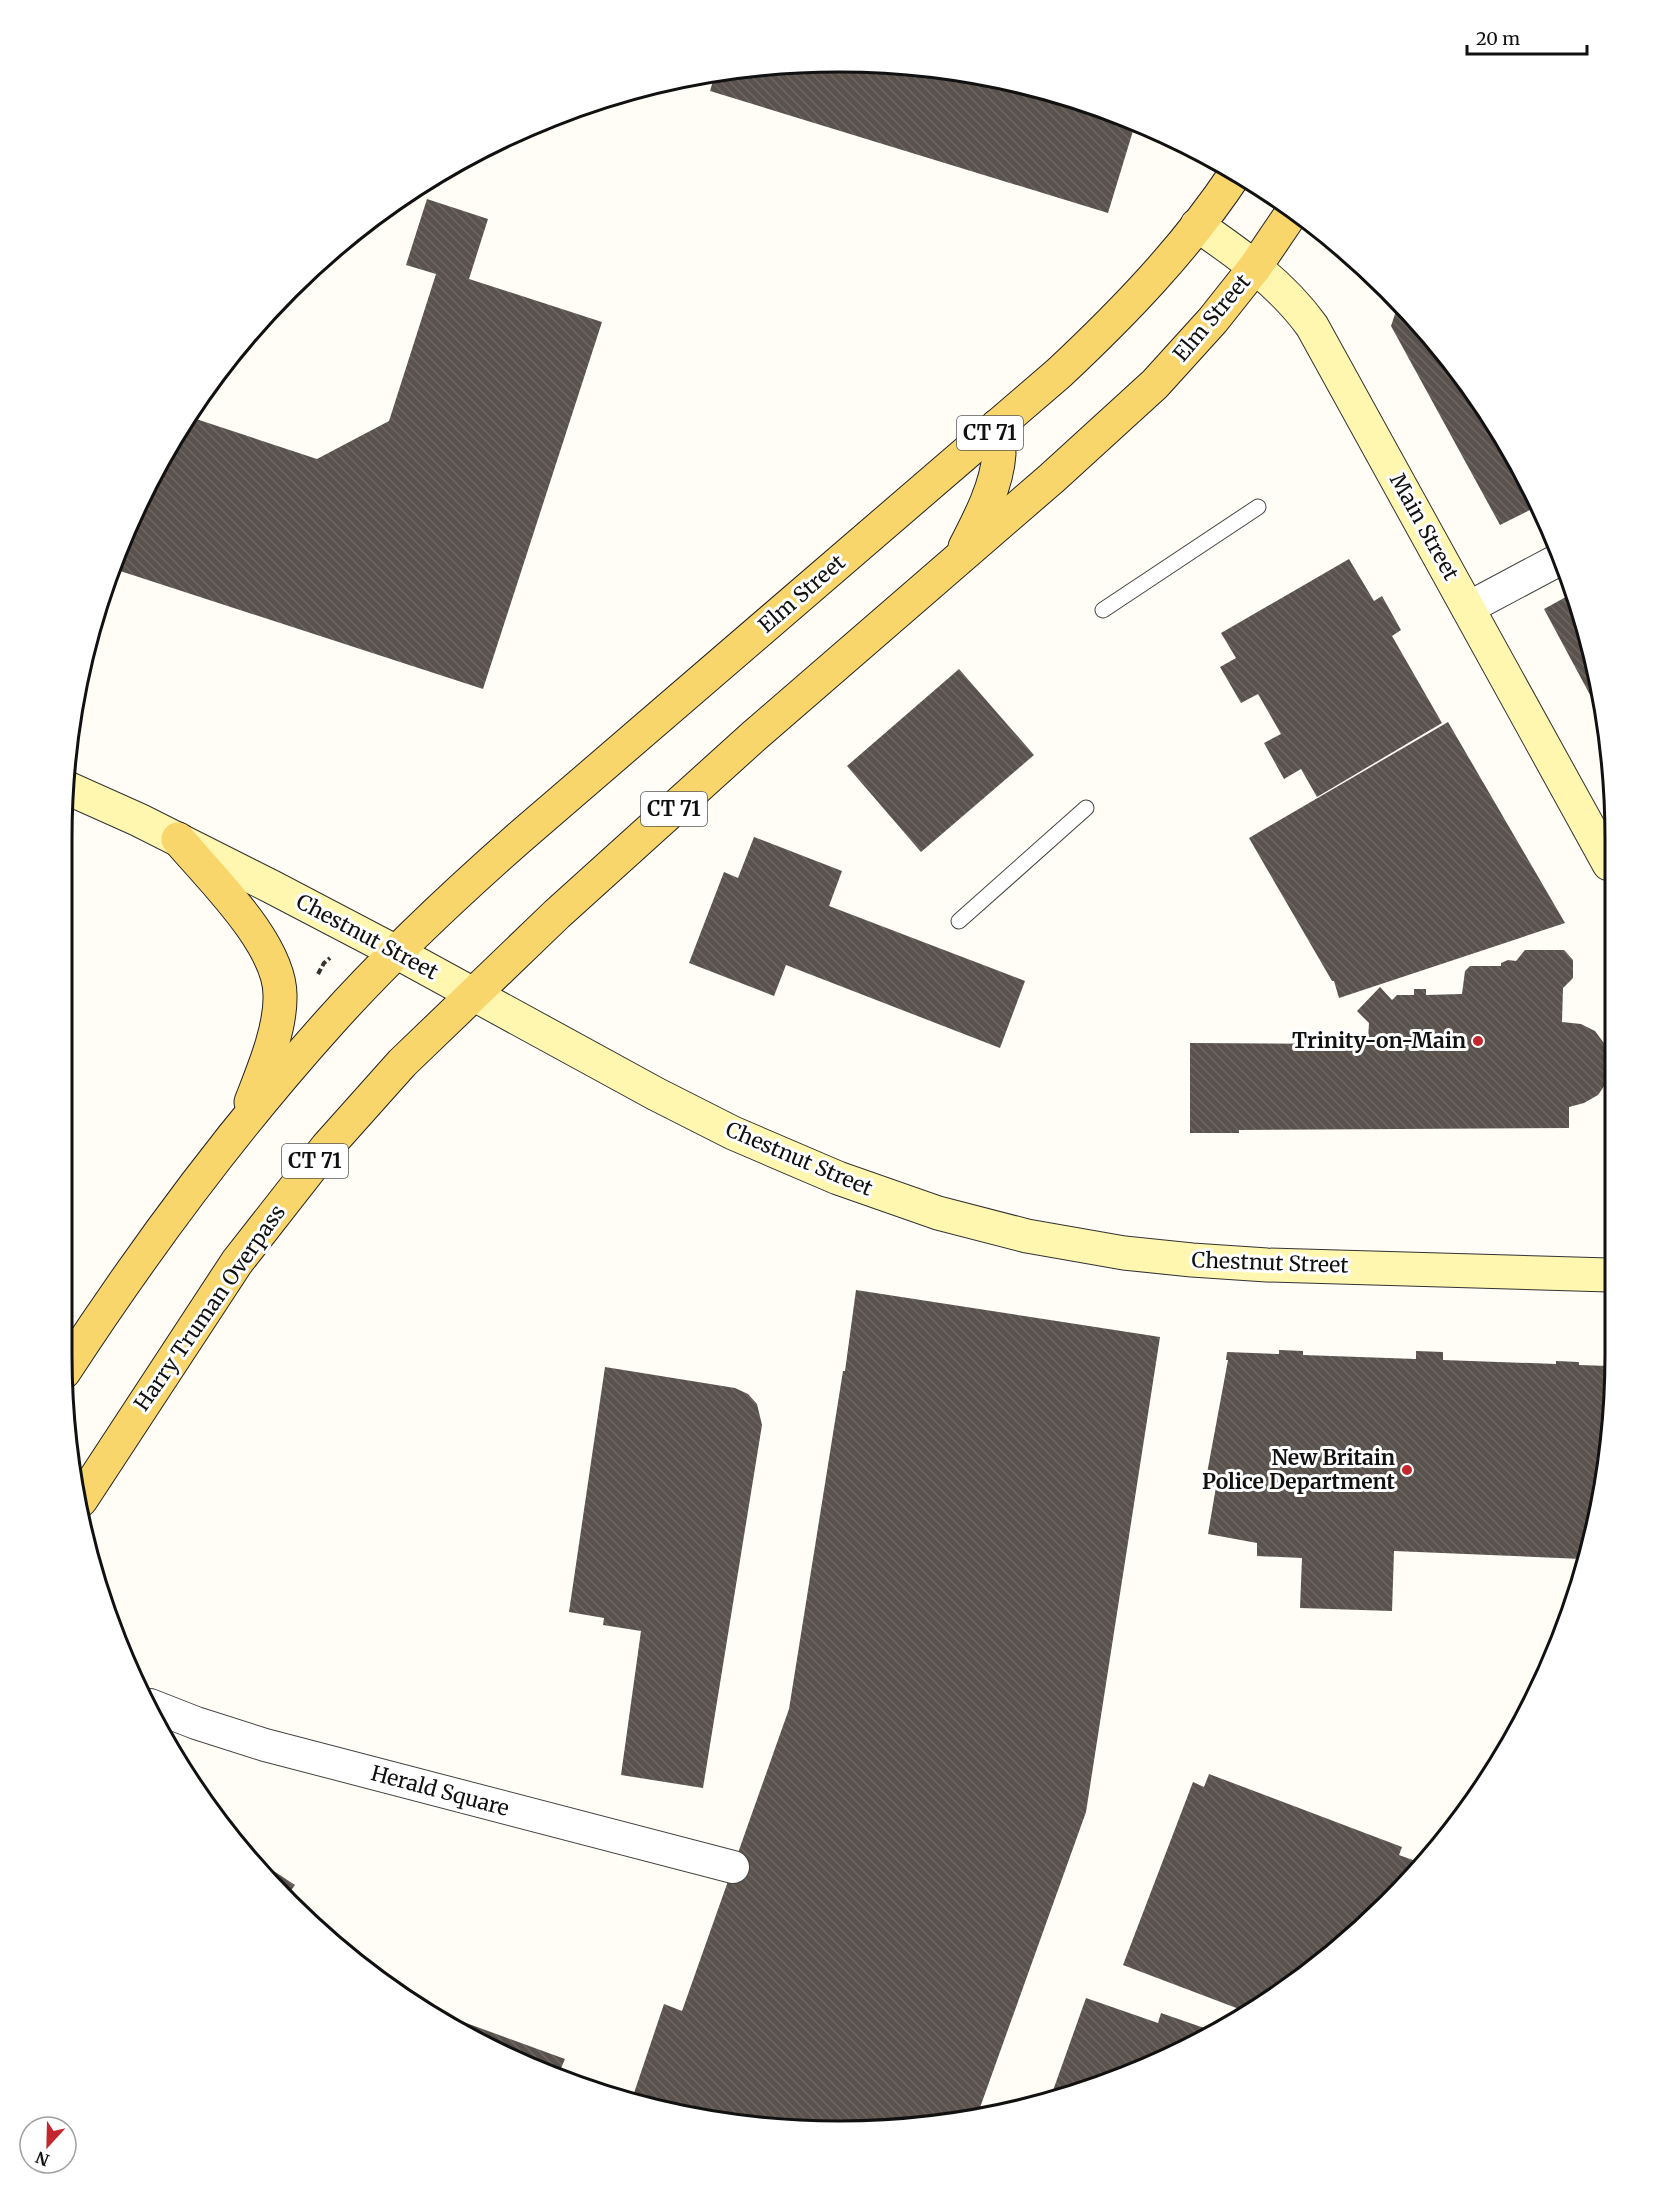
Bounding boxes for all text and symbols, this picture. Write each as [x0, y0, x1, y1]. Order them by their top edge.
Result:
scale bar [1467, 18, 1587, 56]
text: 20 m [1476, 27, 1520, 50]
street label: Elm Street [1167, 268, 1256, 367]
road number: CT 71 [957, 416, 1023, 450]
street label: Main Street [1384, 469, 1465, 585]
street label: Elm Street [753, 549, 851, 639]
road number: CT 71 [641, 792, 707, 826]
street label: Chestnut Street [292, 888, 443, 985]
place label: Trinity-on-Main [1292, 1027, 1466, 1054]
marker: Trinity-on-Main [1471, 1034, 1485, 1048]
street label: Chestnut Street [722, 1115, 877, 1202]
road number: CT 71 [282, 1144, 348, 1178]
street label: Harry Truman Overpass [128, 1199, 291, 1416]
street label: Chestnut Street [1191, 1246, 1349, 1279]
place label: New Britain Police Department [1202, 1444, 1396, 1495]
marker: New Britain Police Department [1400, 1463, 1414, 1477]
street label: Herald Square [368, 1759, 512, 1822]
north arrow [18, 2115, 78, 2175]
text: N [32, 2147, 52, 2171]

